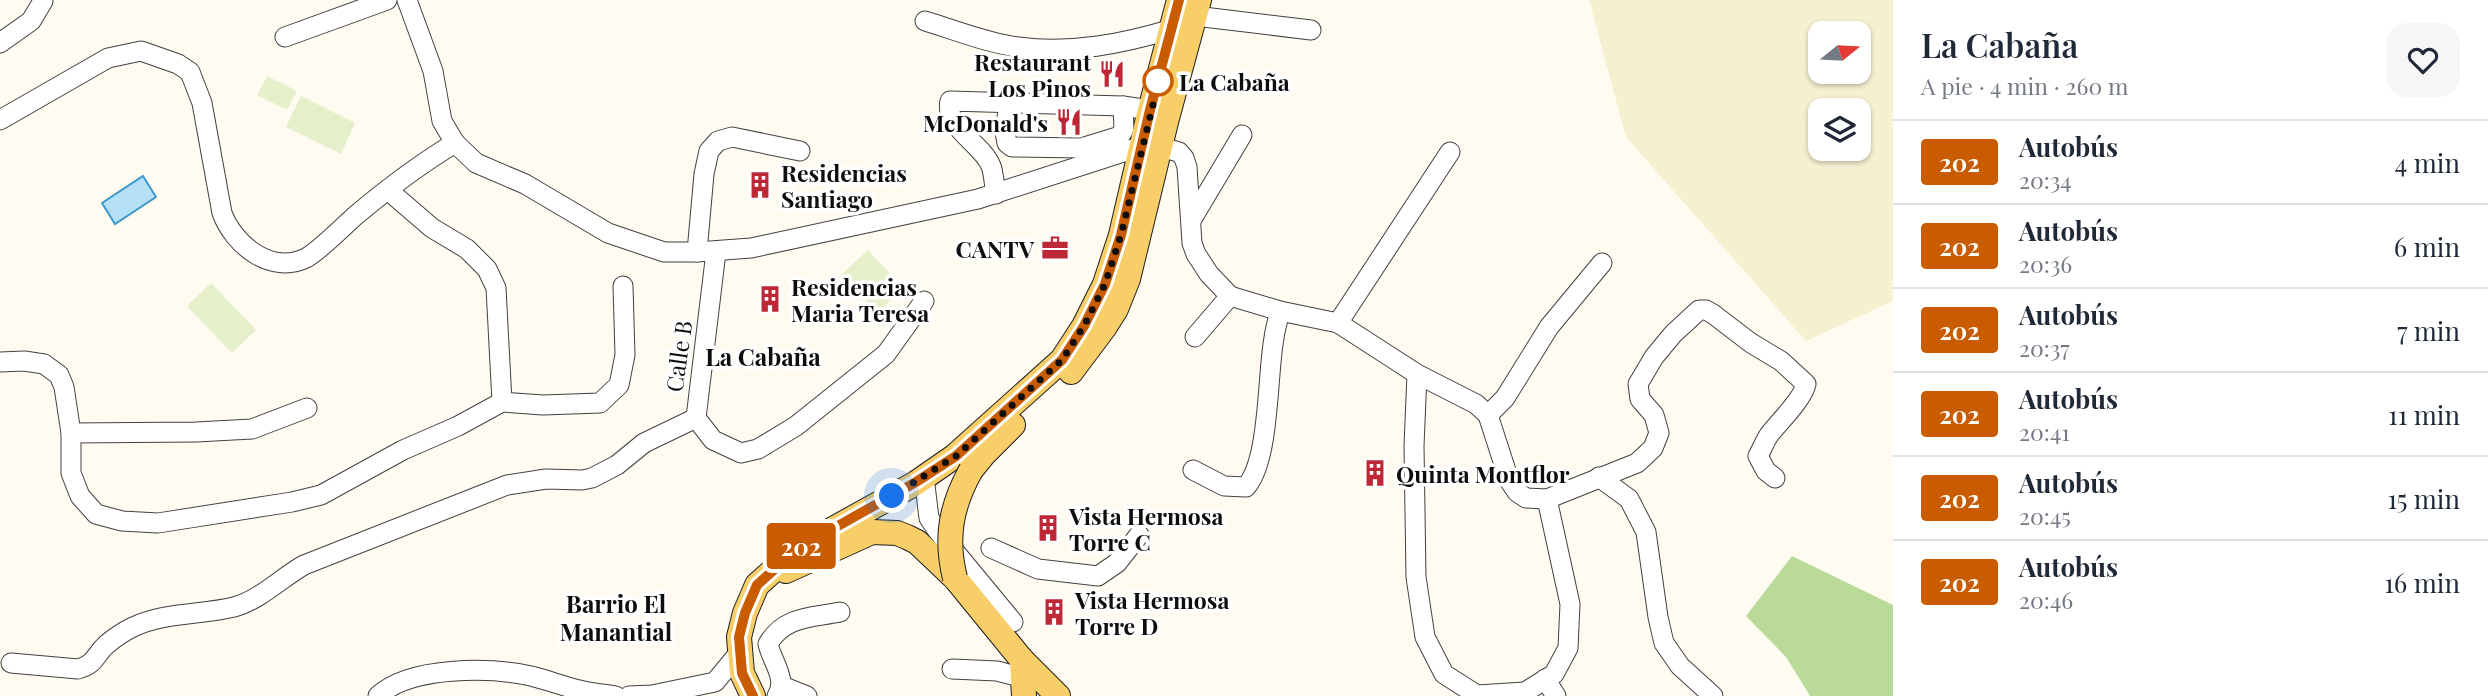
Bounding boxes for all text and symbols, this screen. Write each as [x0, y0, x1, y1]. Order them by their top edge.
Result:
north arrow [1808, 21, 1871, 84]
map controls [1808, 21, 1871, 161]
text: La Cabaña [1921, 22, 2078, 66]
button: heart [2386, 23, 2460, 97]
place label: Restaurant Los Pinos [974, 46, 1092, 103]
restaurant icon: Restaurant Los Pinos [1097, 59, 1127, 89]
marker: La Cabaña [1143, 66, 1173, 96]
place label: La Cabaña [1179, 66, 1290, 97]
text: A pie · 4 min · 260 m [1921, 70, 2128, 101]
button: layers [1808, 98, 1871, 161]
place label: McDonald's [923, 107, 1048, 138]
restaurant icon: McDonald's [1054, 107, 1084, 137]
text: Autobús [2019, 129, 2118, 164]
text: 4 min [2394, 145, 2460, 180]
text: 202 [1939, 146, 1980, 178]
place label: Residencias Santiago [781, 157, 907, 214]
text: 20:34 [2019, 164, 2072, 195]
building icon: Residencias Santiago [745, 170, 775, 200]
text: Autobús [2019, 213, 2118, 248]
text: 6 min [2394, 229, 2460, 264]
text: 202 [1939, 230, 1980, 262]
place label: CANTV [956, 233, 1035, 264]
office icon: CANTV [1040, 233, 1070, 263]
text: 20:36 [2019, 248, 2072, 279]
place label: Residencias Maria Teresa [791, 271, 929, 328]
building icon: Residencias Maria Teresa [755, 284, 785, 314]
text: Autobús [2019, 297, 2118, 332]
text: 7 min [2397, 313, 2460, 348]
text: 202 [1939, 314, 1980, 346]
street label: Calle B [658, 318, 698, 394]
text: 20:37 [2019, 332, 2070, 363]
district label: La Cabaña [705, 340, 821, 372]
text: Autobús [2019, 381, 2118, 416]
text: 11 min [2388, 397, 2460, 432]
text: 202 [1939, 398, 1980, 430]
text: 20:41 [2019, 416, 2070, 447]
building icon: Quinta Montflor [1360, 458, 1390, 488]
place label: Quinta Montflor [1396, 458, 1570, 489]
text: Autobús [2019, 465, 2118, 500]
your location [874, 478, 909, 513]
text: 15 min [2388, 481, 2460, 516]
text: 202 [1939, 482, 1980, 514]
place label: Vista Hermosa Torre C [1068, 500, 1223, 557]
text: 20:45 [2019, 500, 2071, 531]
building icon: Vista Hermosa Torre C [1033, 513, 1063, 543]
line badge: 202 [761, 523, 841, 569]
text: 202 [781, 530, 821, 562]
text: Autobús [2019, 549, 2118, 584]
text: 16 min [2384, 565, 2460, 600]
text: 202 [1939, 566, 1980, 598]
place label: Vista Hermosa Torre D [1074, 584, 1229, 641]
text: 20:46 [2019, 584, 2073, 615]
district label: Barrio El Manantial [560, 587, 673, 647]
building icon: Vista Hermosa Torre D [1039, 597, 1069, 627]

